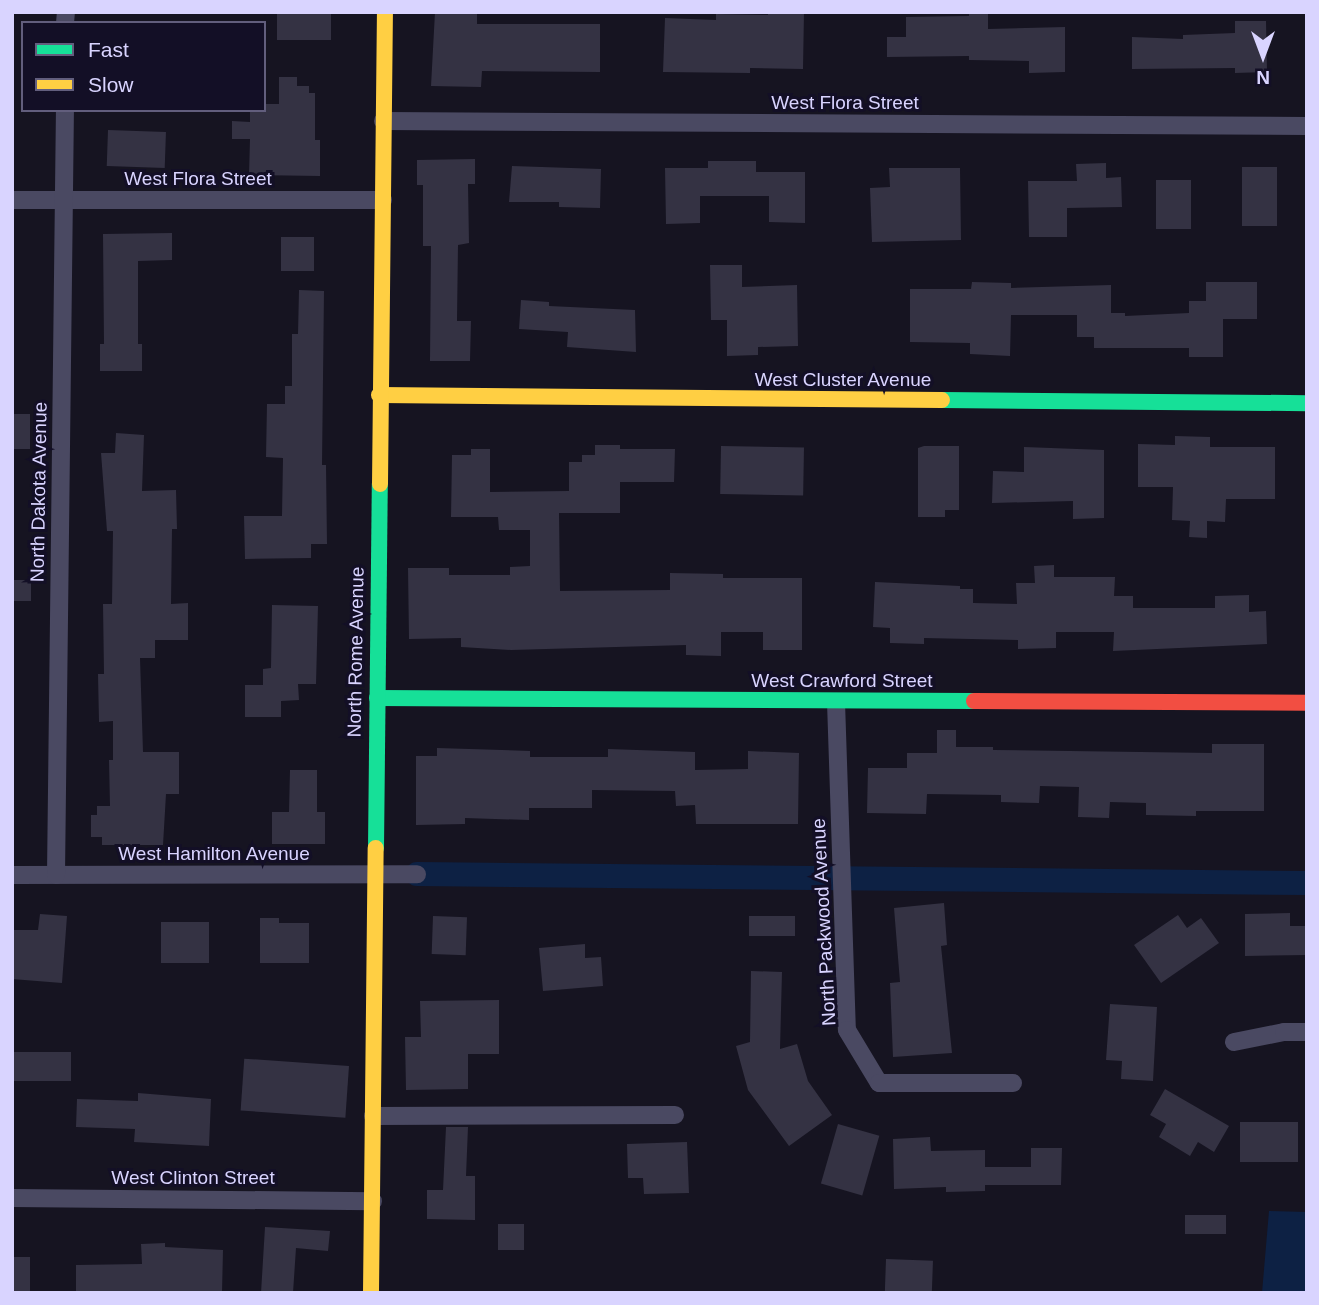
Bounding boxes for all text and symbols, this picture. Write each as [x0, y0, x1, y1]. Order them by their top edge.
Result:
legend [21, 21, 266, 112]
north arrow [1228, 21, 1298, 91]
text: Fast [88, 38, 129, 61]
text: N [1256, 67, 1270, 88]
text: Slow [88, 73, 134, 96]
street label: West Flora Street [771, 92, 919, 114]
street label: West Flora Street [124, 168, 272, 190]
street label: West Cluster Avenue [754, 369, 932, 391]
street label: North Dakota Avenue [26, 401, 52, 583]
street label: North Rome Avenue [343, 566, 369, 738]
street label: West Crawford Street [751, 670, 933, 692]
street label: North Packwood Avenue [807, 817, 841, 1027]
street label: West Hamilton Avenue [118, 843, 310, 865]
street label: West Clinton Street [111, 1167, 275, 1189]

